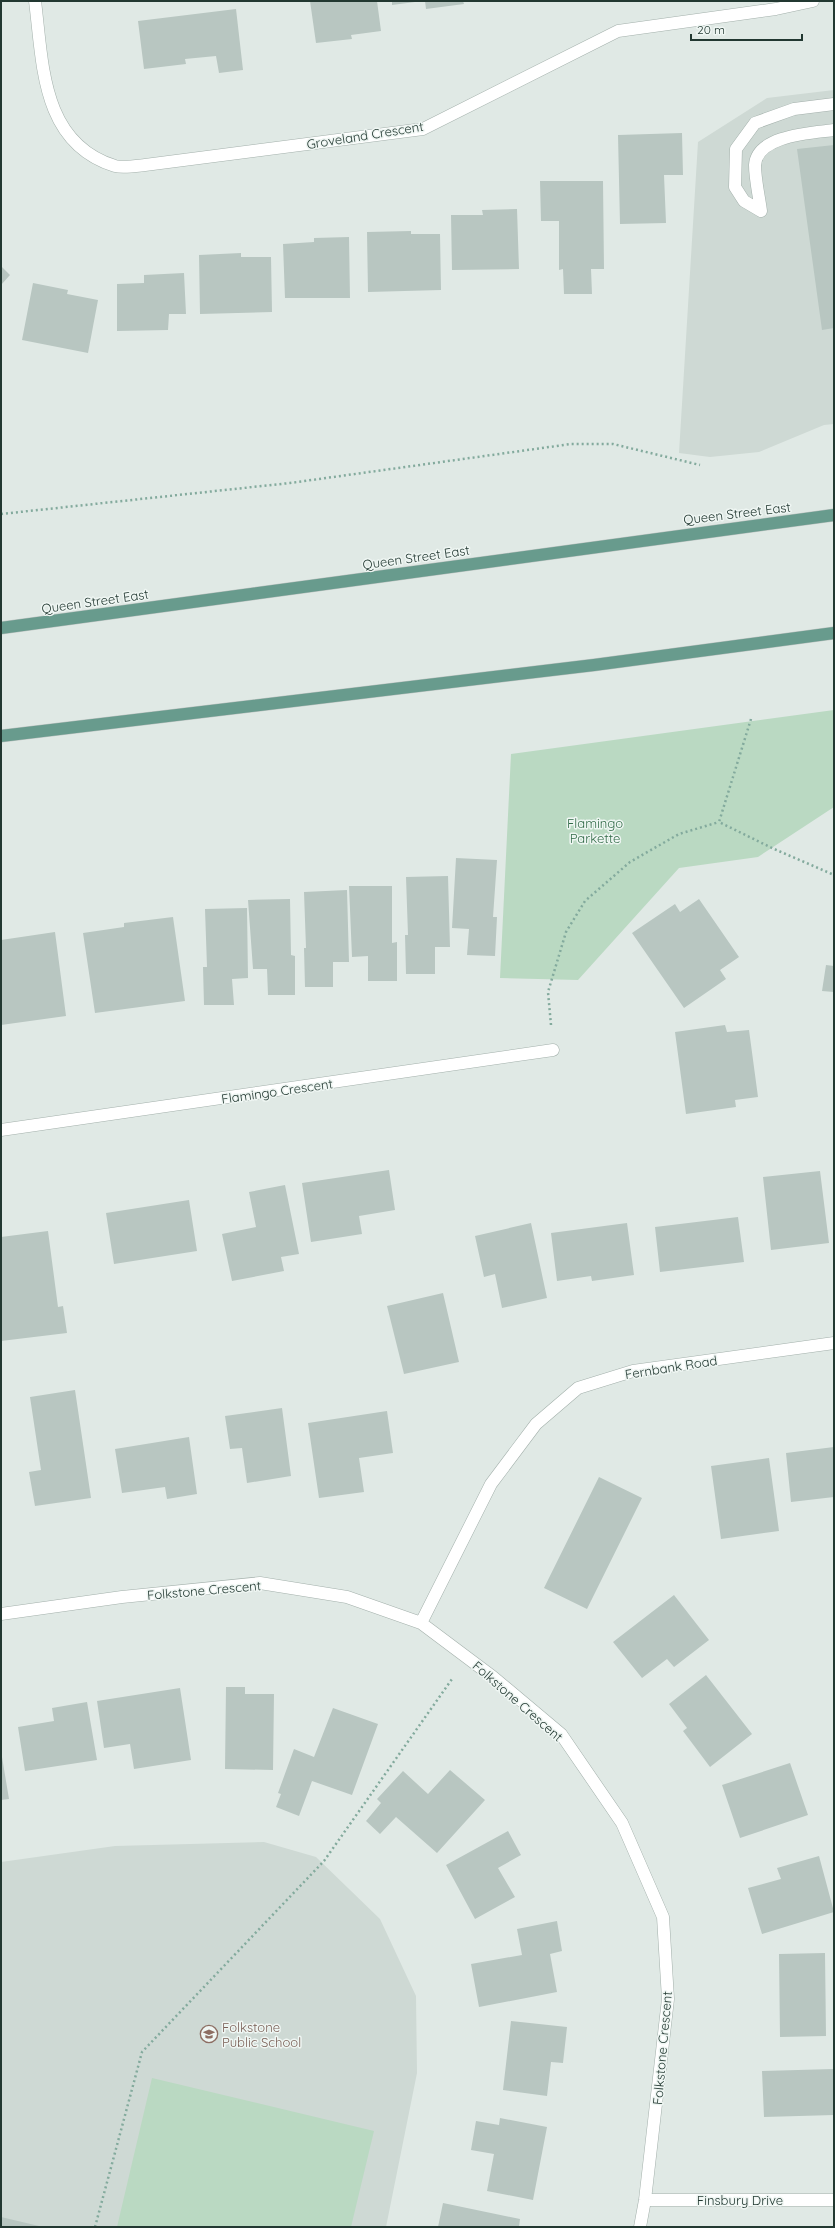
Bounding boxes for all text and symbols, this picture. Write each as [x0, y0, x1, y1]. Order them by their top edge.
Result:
scale bar [691, 16, 802, 42]
text: 20 m [697, 22, 725, 37]
street label: Groveland Crescent [305, 118, 425, 152]
street label: Queen Street East [682, 498, 792, 528]
street label: Queen Street East [361, 542, 471, 572]
street label: Queen Street East [40, 586, 150, 616]
park label: Flamingo Parkette [567, 815, 623, 846]
street label: Flamingo Crescent [220, 1075, 334, 1107]
street label: Fernbank Road [624, 1352, 718, 1382]
street label: Folkstone Crescent [146, 1577, 262, 1603]
street label: Folkstone Crescent [470, 1657, 566, 1745]
street label: Folkstone Crescent [649, 1990, 675, 2106]
place label: Folkstone Public School [222, 2019, 301, 2050]
school or university icon: Folkstone Public School [199, 2024, 219, 2044]
street label: Finsbury Drive [697, 2192, 783, 2208]

